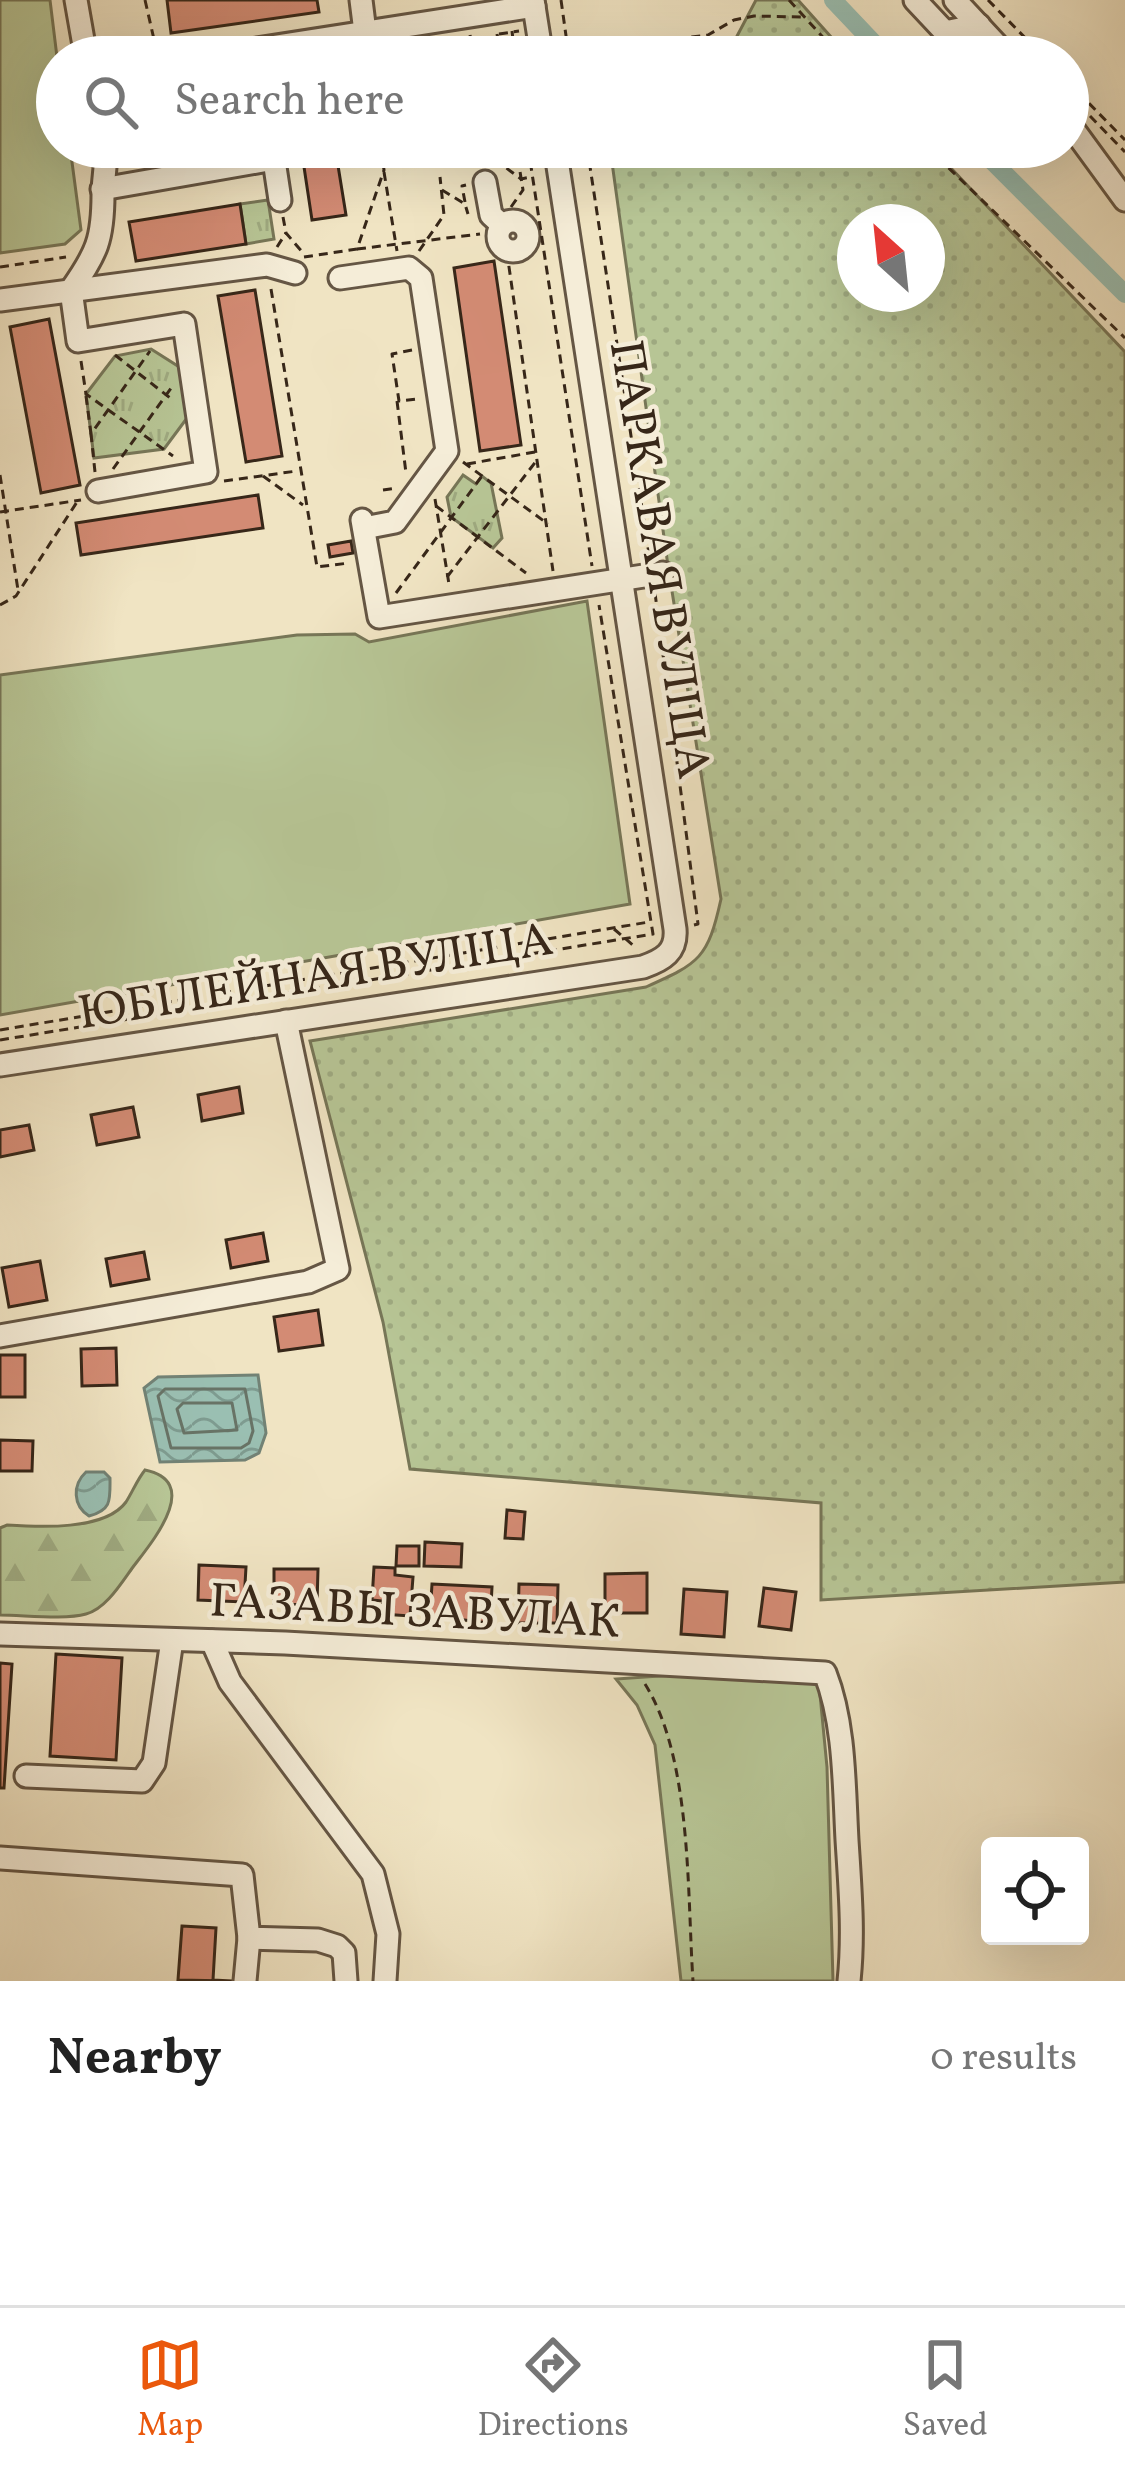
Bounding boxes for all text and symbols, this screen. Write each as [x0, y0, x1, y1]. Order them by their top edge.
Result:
search box [36, 36, 1089, 168]
icon: search [78, 69, 144, 135]
text: Search here [174, 71, 405, 134]
north arrow [837, 204, 945, 312]
street label: ПАРКАВАЯ ВУЛІЦА [590, 336, 725, 784]
street label: ЮБІЛЕЙНАЯ ВУЛІЦА [73, 908, 558, 1049]
street label: ГАЗАВЫ ЗАВУЛАК [208, 1569, 622, 1658]
map controls [981, 1837, 1089, 1945]
button: locate [981, 1837, 1089, 1945]
text: Nearby [48, 2024, 222, 2095]
text: 0 results [930, 2032, 1077, 2086]
tab: Map [137, 2332, 203, 2450]
tab: Directions [477, 2332, 629, 2450]
tab: Saved [903, 2332, 988, 2450]

